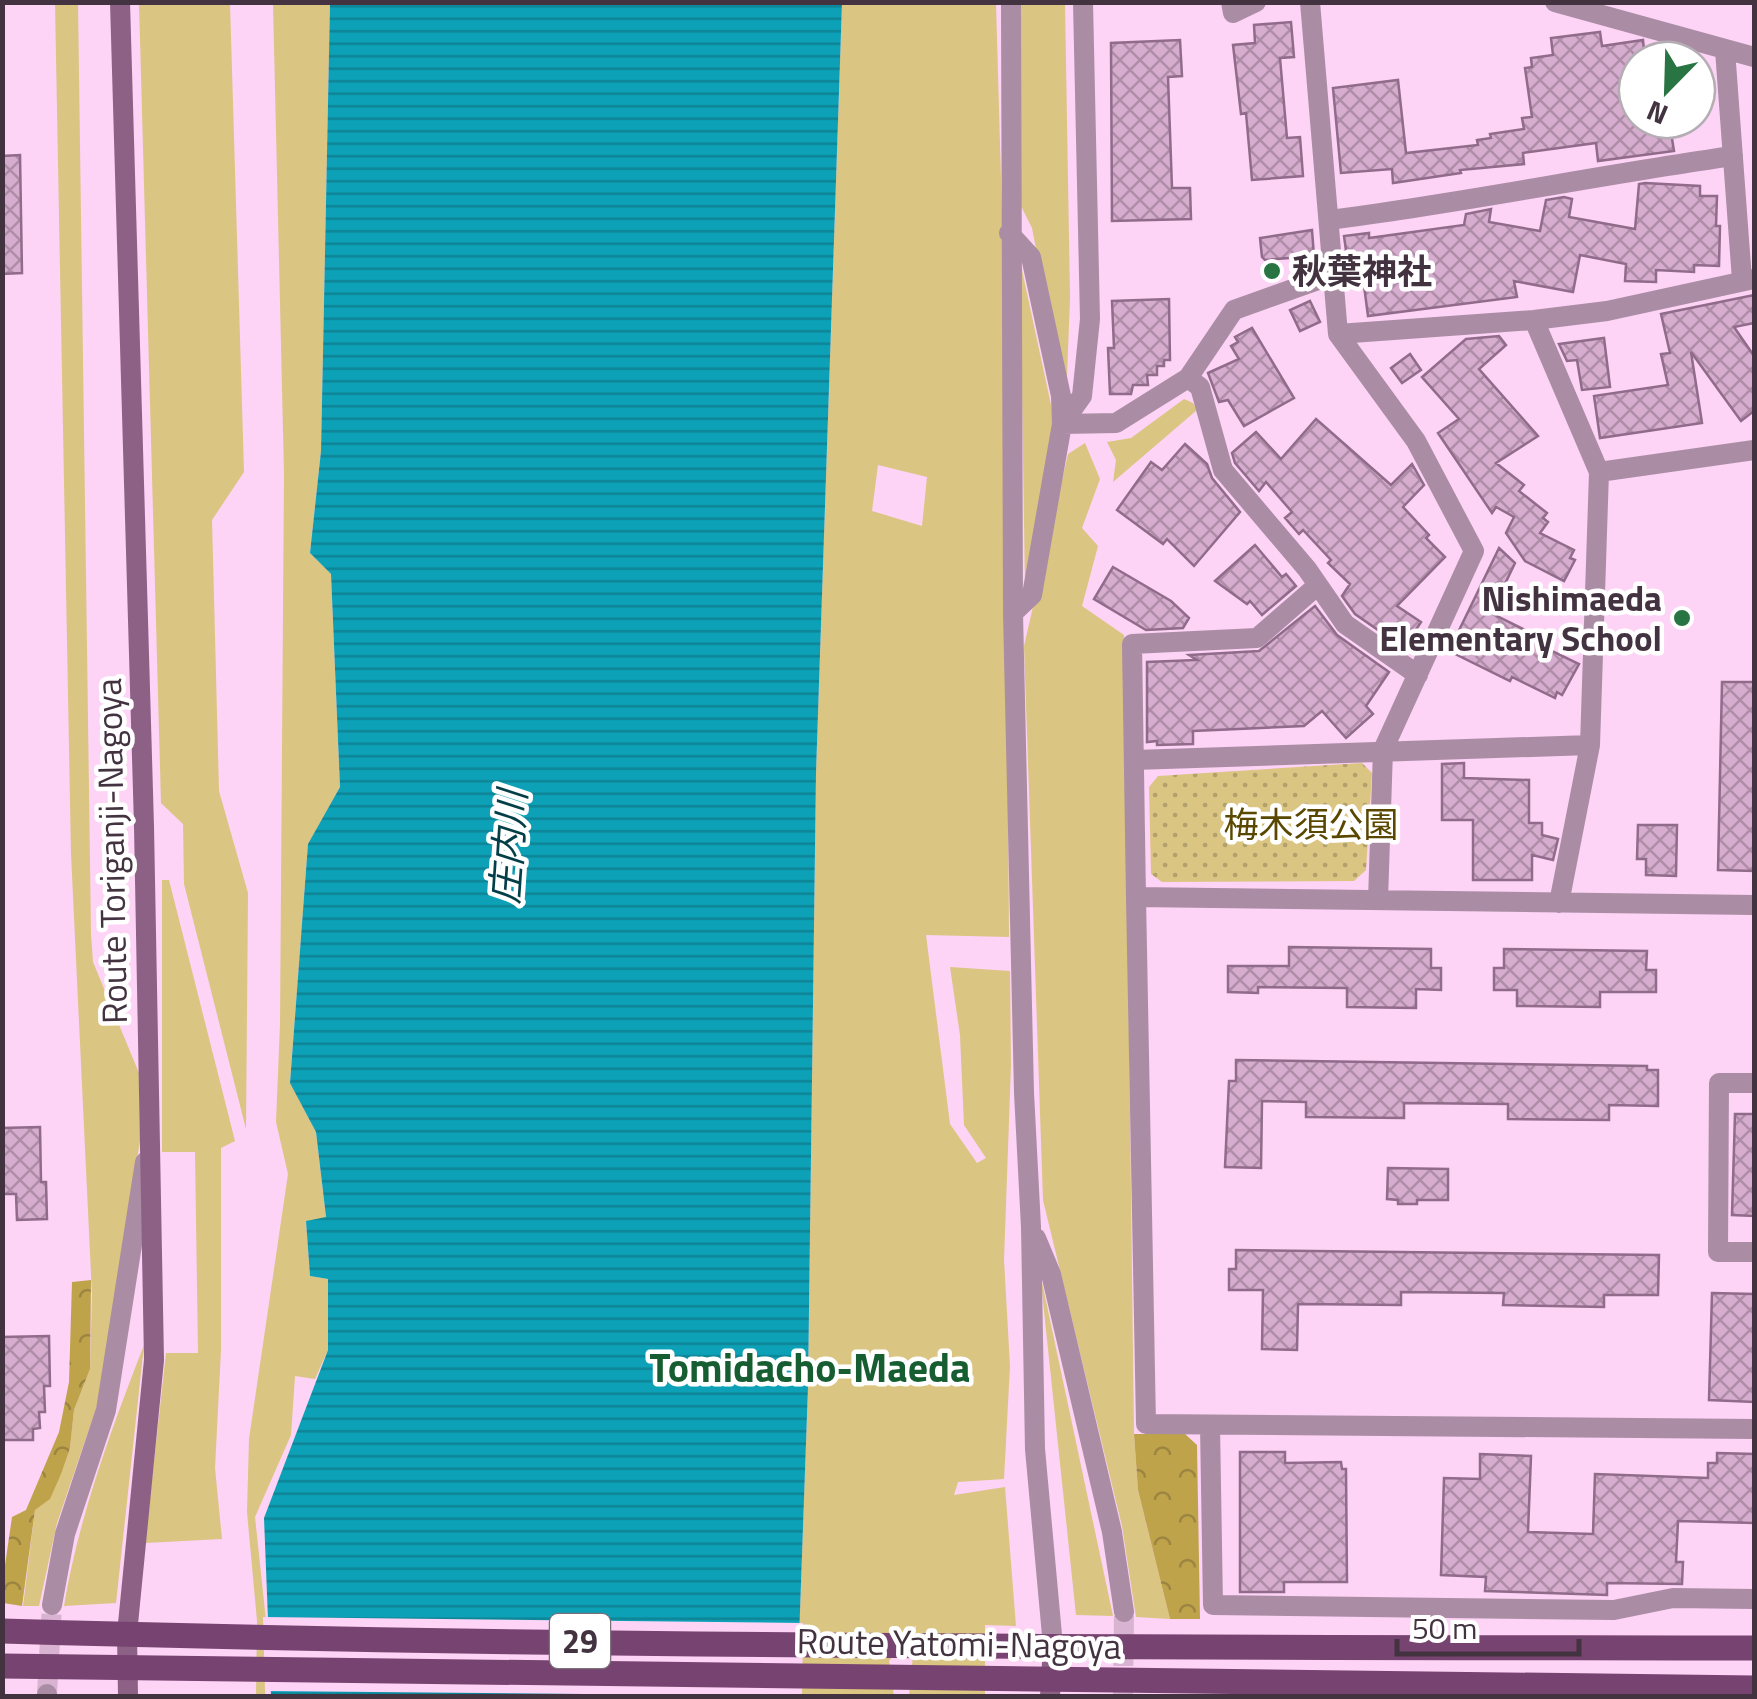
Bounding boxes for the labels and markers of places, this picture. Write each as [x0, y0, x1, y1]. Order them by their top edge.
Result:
place label: 秋葉神社 [1292, 244, 1432, 298]
marker: 秋葉神社 [1261, 260, 1283, 282]
place label: Nishimaeda Elementary School [1379, 571, 1662, 665]
marker: Nishimaeda Elementary School [1671, 607, 1693, 629]

